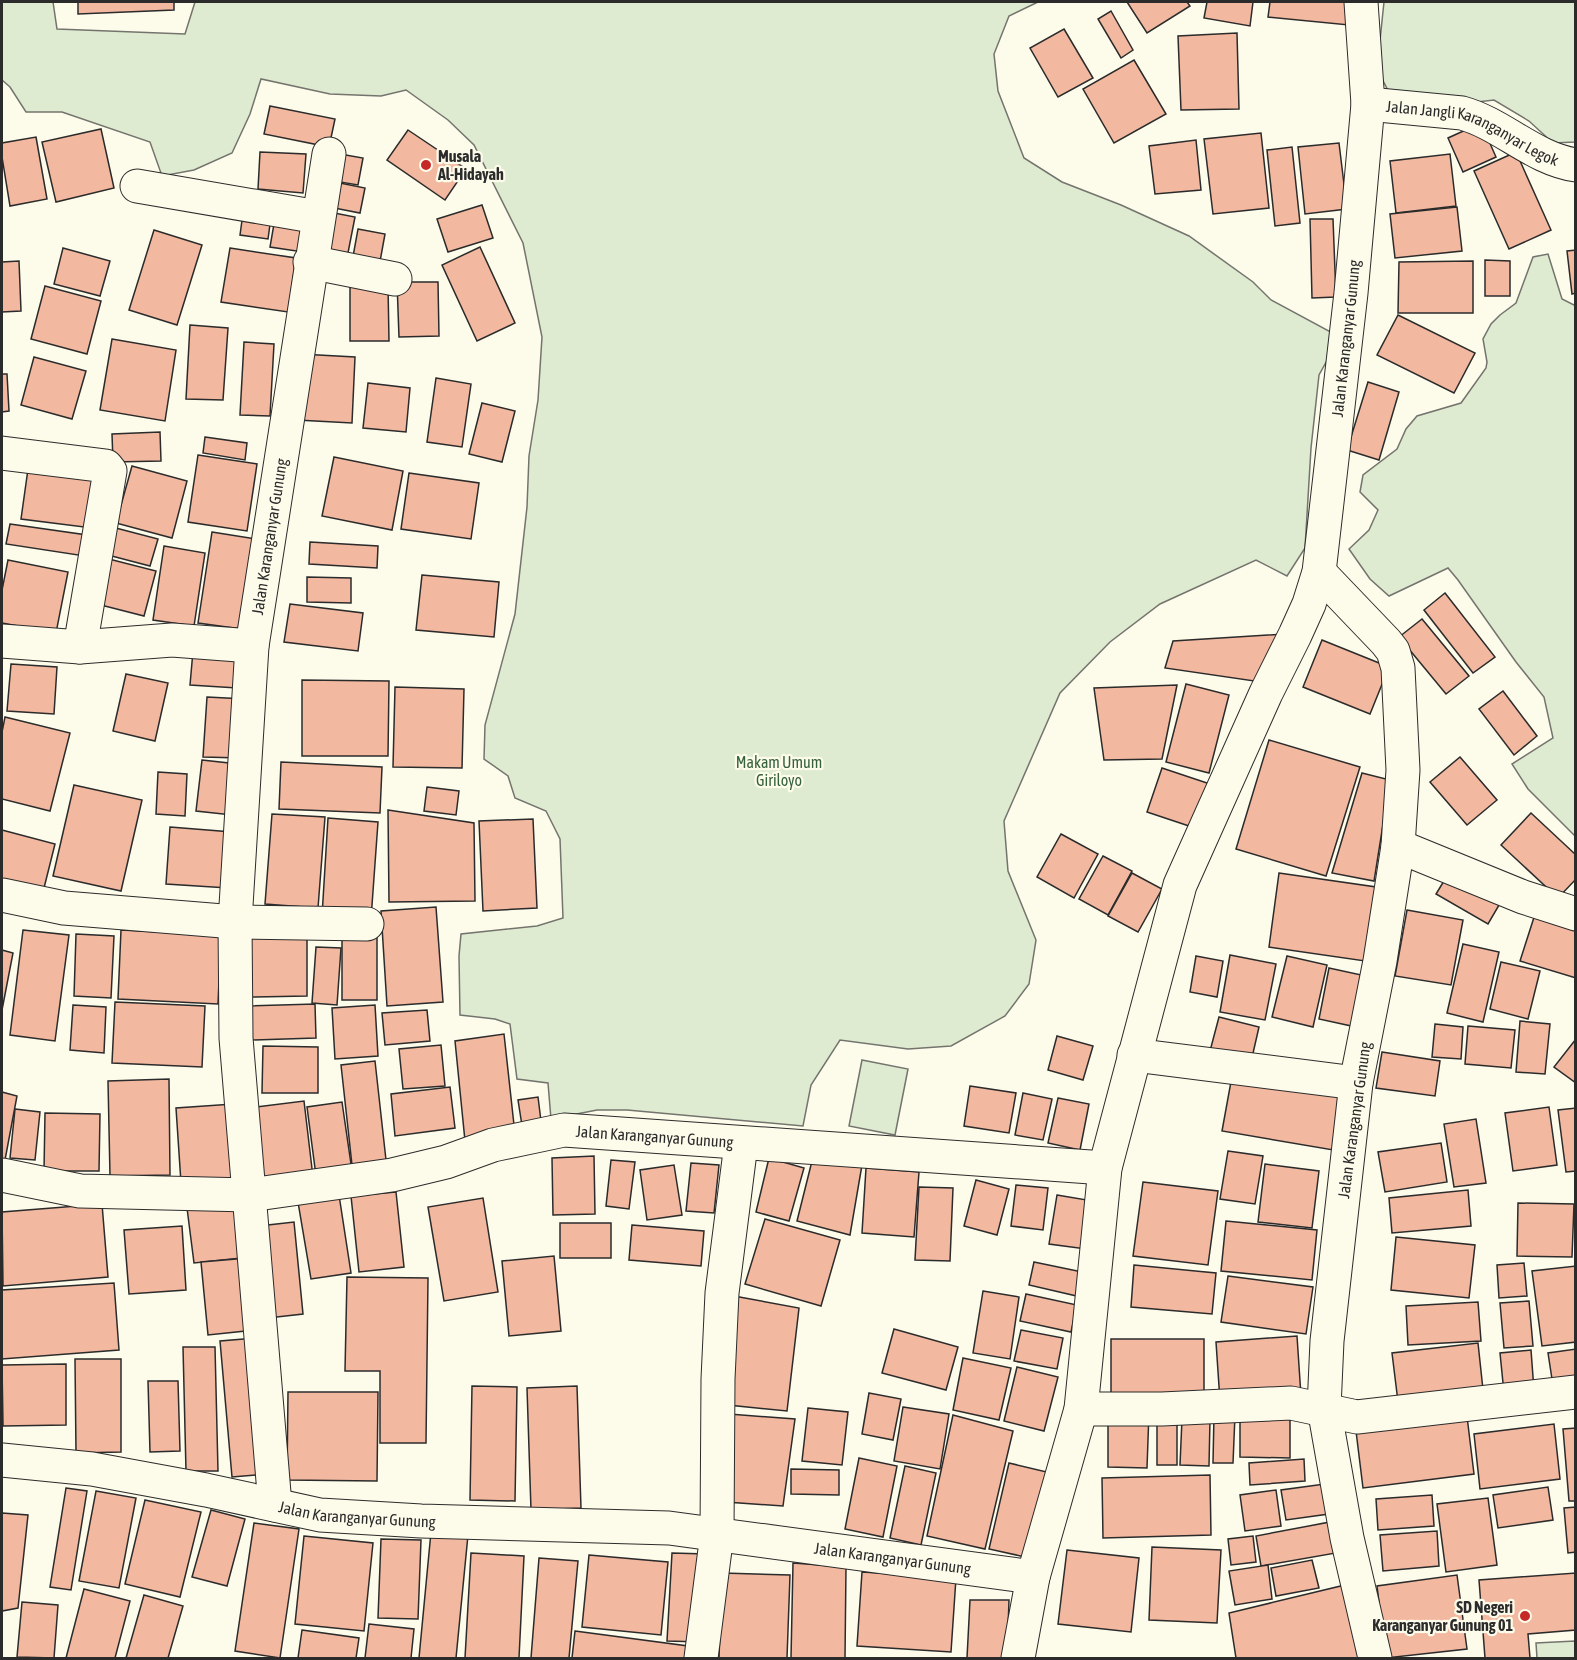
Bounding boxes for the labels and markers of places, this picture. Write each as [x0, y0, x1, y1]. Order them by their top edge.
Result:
place label: Musala Al-Hidayah [437, 147, 504, 183]
marker: Musala Al-Hidayah [419, 158, 433, 172]
place label: SD Negeri Karanganyar Gunung 01 [1372, 1598, 1513, 1634]
marker: SD Negeri Karanganyar Gunung 01 [1518, 1609, 1532, 1623]

